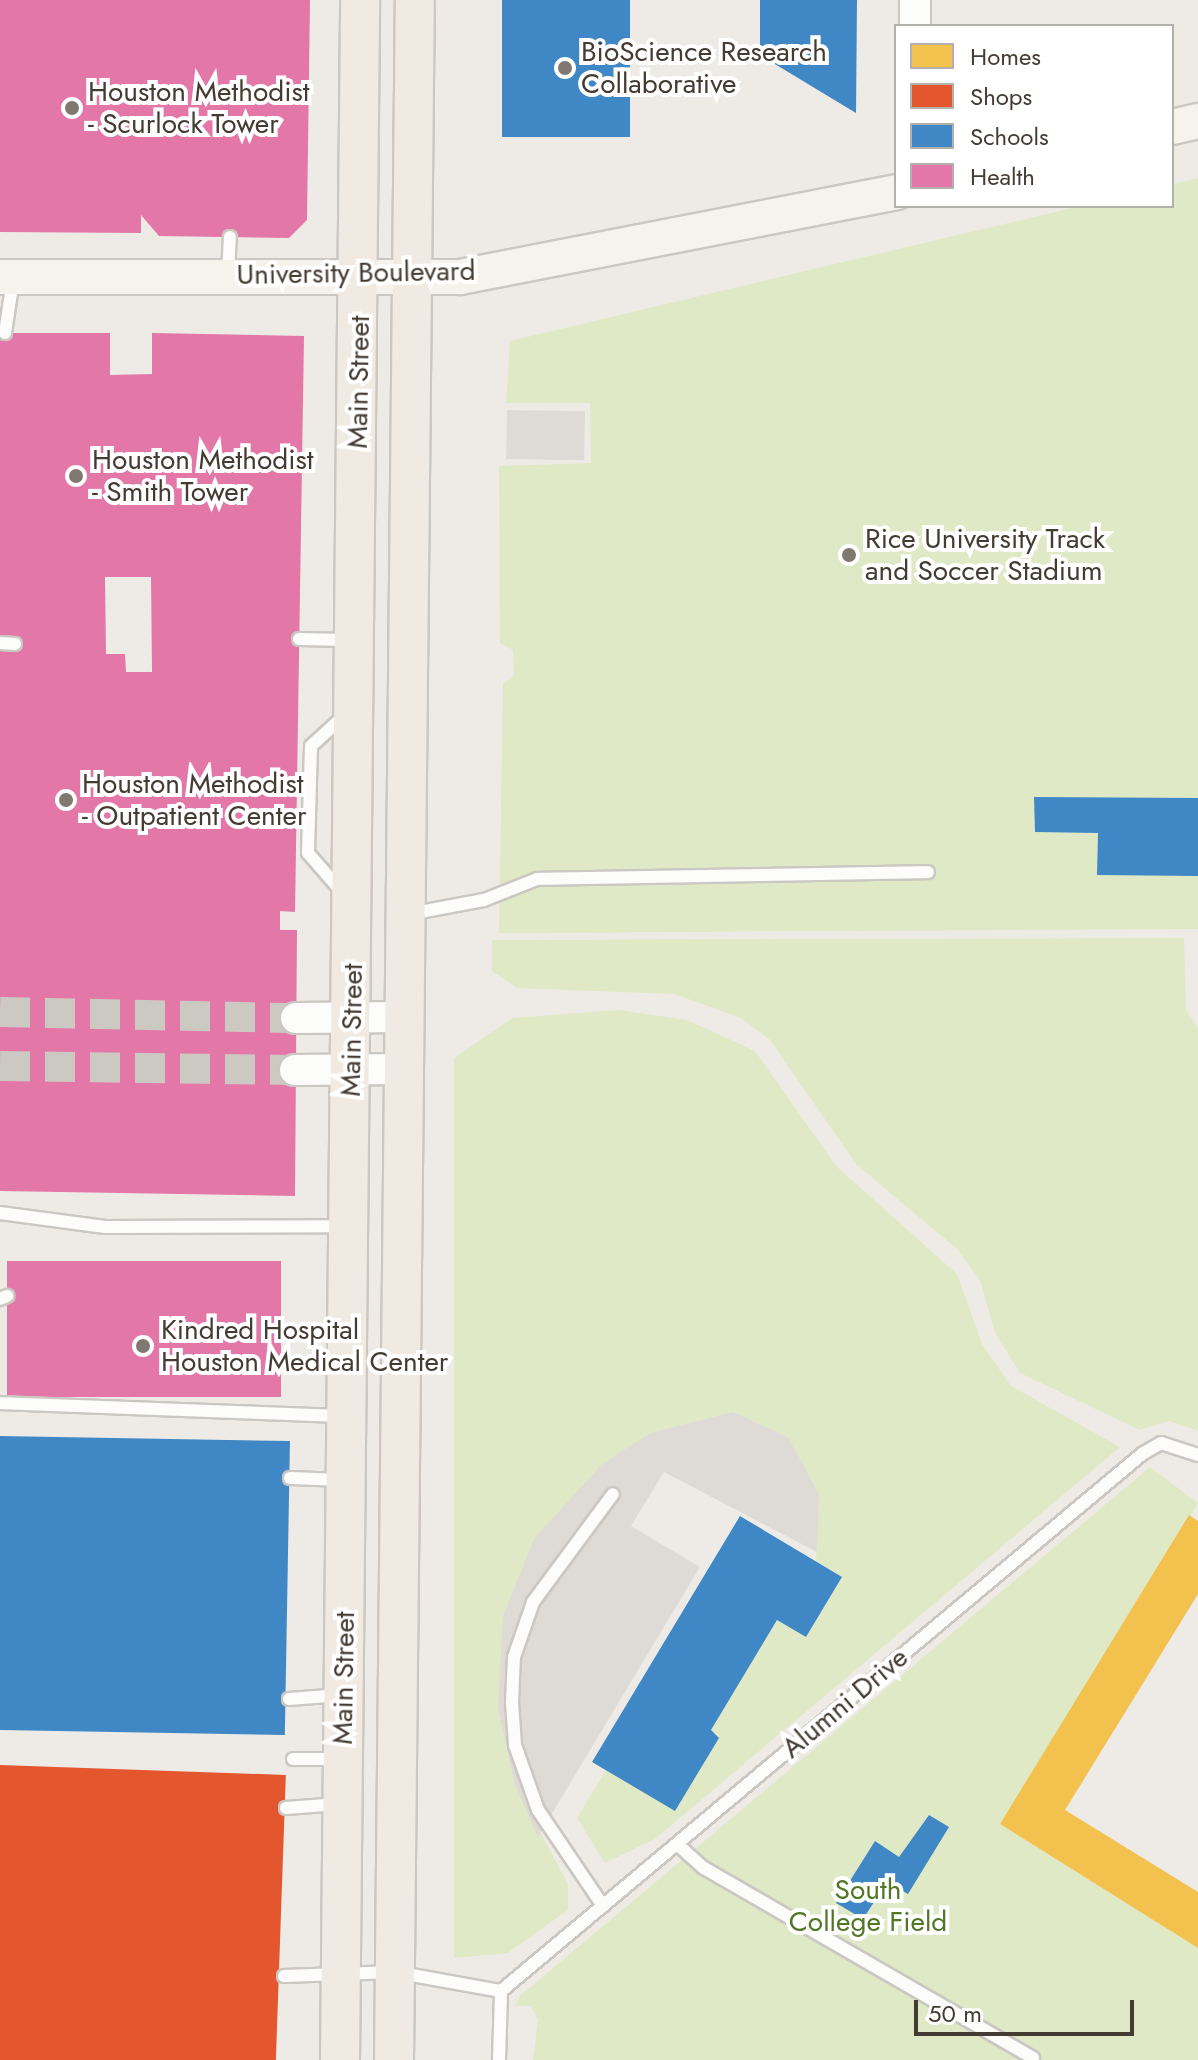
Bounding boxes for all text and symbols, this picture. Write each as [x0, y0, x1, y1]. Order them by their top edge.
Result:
legend [894, 24, 1174, 208]
place label: BioScience Research Collaborative [581, 35, 827, 101]
text: Homes [970, 39, 1041, 74]
marker: BioScience Research Collaborative [556, 59, 574, 77]
place label: Houston Methodist - Scurlock Tower [88, 75, 309, 141]
text: Shops [970, 79, 1032, 114]
marker: Houston Methodist - Scurlock Tower [63, 99, 81, 117]
text: Schools [970, 119, 1049, 154]
text: Health [970, 159, 1035, 194]
street label: University Boulevard [236, 254, 476, 292]
street label: Main Street [341, 315, 377, 449]
place label: Houston Methodist - Smith Tower [92, 443, 313, 509]
marker: Houston Methodist - Smith Tower [67, 467, 85, 485]
place label: Rice University Track and Soccer Stadium [865, 522, 1105, 588]
marker: Rice University Track and Soccer Stadium [840, 546, 858, 564]
place label: Houston Methodist - Outpatient Center [82, 767, 307, 833]
marker: Houston Methodist - Outpatient Center [57, 791, 75, 809]
street label: Main Street [334, 963, 370, 1097]
place label: Kindred Hospital Houston Medical Center [161, 1313, 448, 1379]
marker: Kindred Hospital Houston Medical Center [132, 1335, 154, 1357]
street label: Main Street [326, 1611, 362, 1745]
street label: Alumni Drive [775, 1641, 915, 1765]
park label: South College Field [789, 1873, 947, 1939]
scale bar [918, 1984, 1138, 2034]
text: 50 m [928, 1996, 982, 2031]

